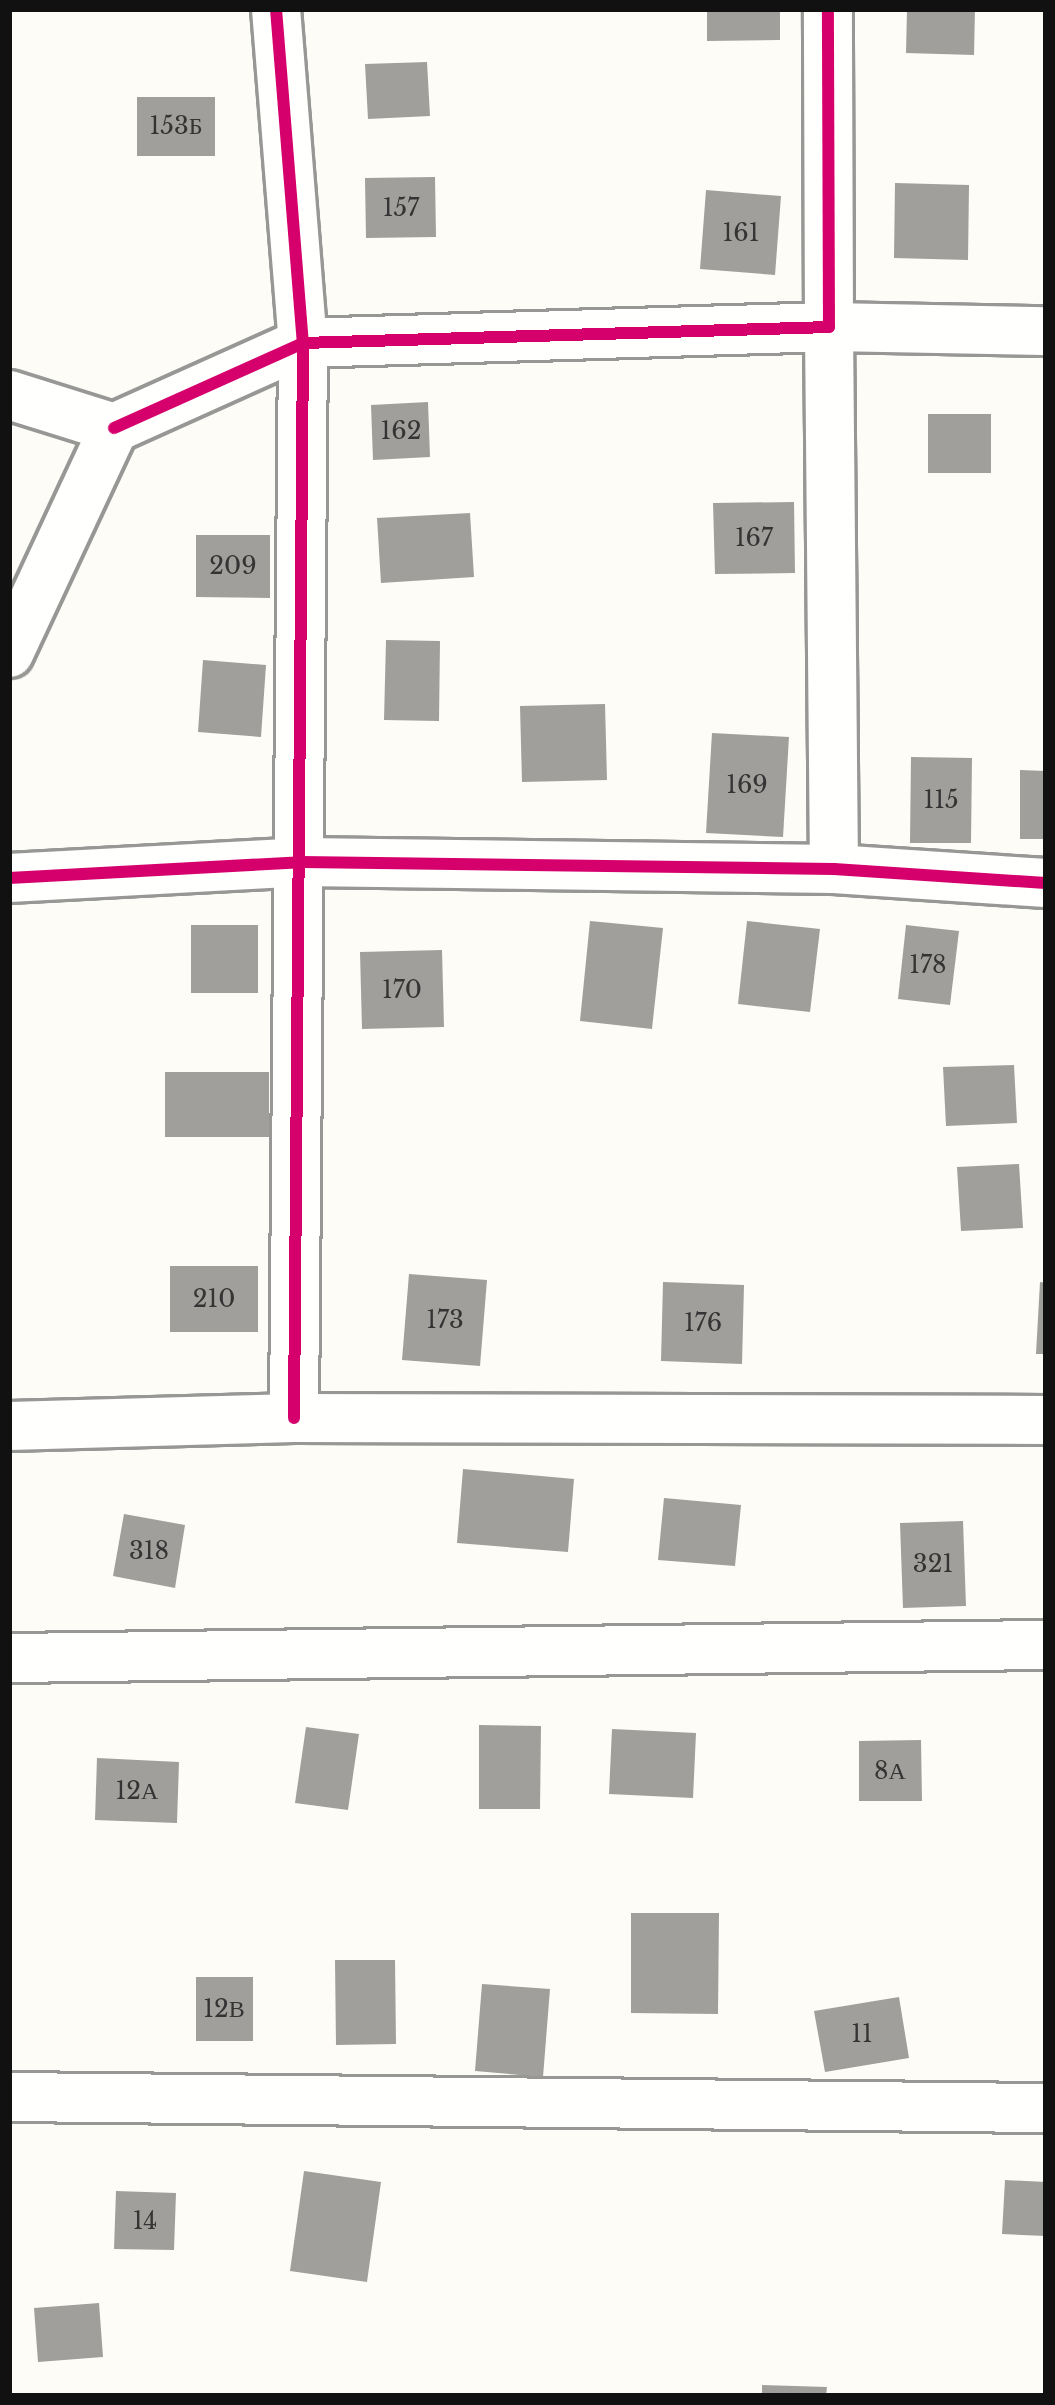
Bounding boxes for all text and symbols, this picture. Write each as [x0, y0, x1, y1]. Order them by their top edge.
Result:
house number: 153Б [150, 112, 202, 140]
house number: 157 [383, 194, 419, 222]
house number: 161 [723, 219, 759, 247]
house number: 162 [381, 417, 421, 445]
house number: 167 [735, 524, 773, 552]
house number: 209 [209, 552, 257, 580]
house number: 169 [726, 771, 768, 799]
house number: 115 [923, 786, 959, 814]
house number: 178 [909, 951, 947, 979]
house number: 170 [382, 976, 422, 1004]
house number: 210 [193, 1285, 235, 1313]
house number: 173 [426, 1306, 464, 1334]
house number: 176 [684, 1309, 722, 1337]
house number: 318 [129, 1537, 169, 1565]
house number: 321 [913, 1550, 953, 1578]
house number: 8А [874, 1757, 906, 1785]
house number: 12А [116, 1777, 158, 1805]
house number: 12В [203, 1995, 245, 2023]
house number: 11 [851, 2020, 873, 2048]
house number: 14 [133, 2207, 157, 2235]

